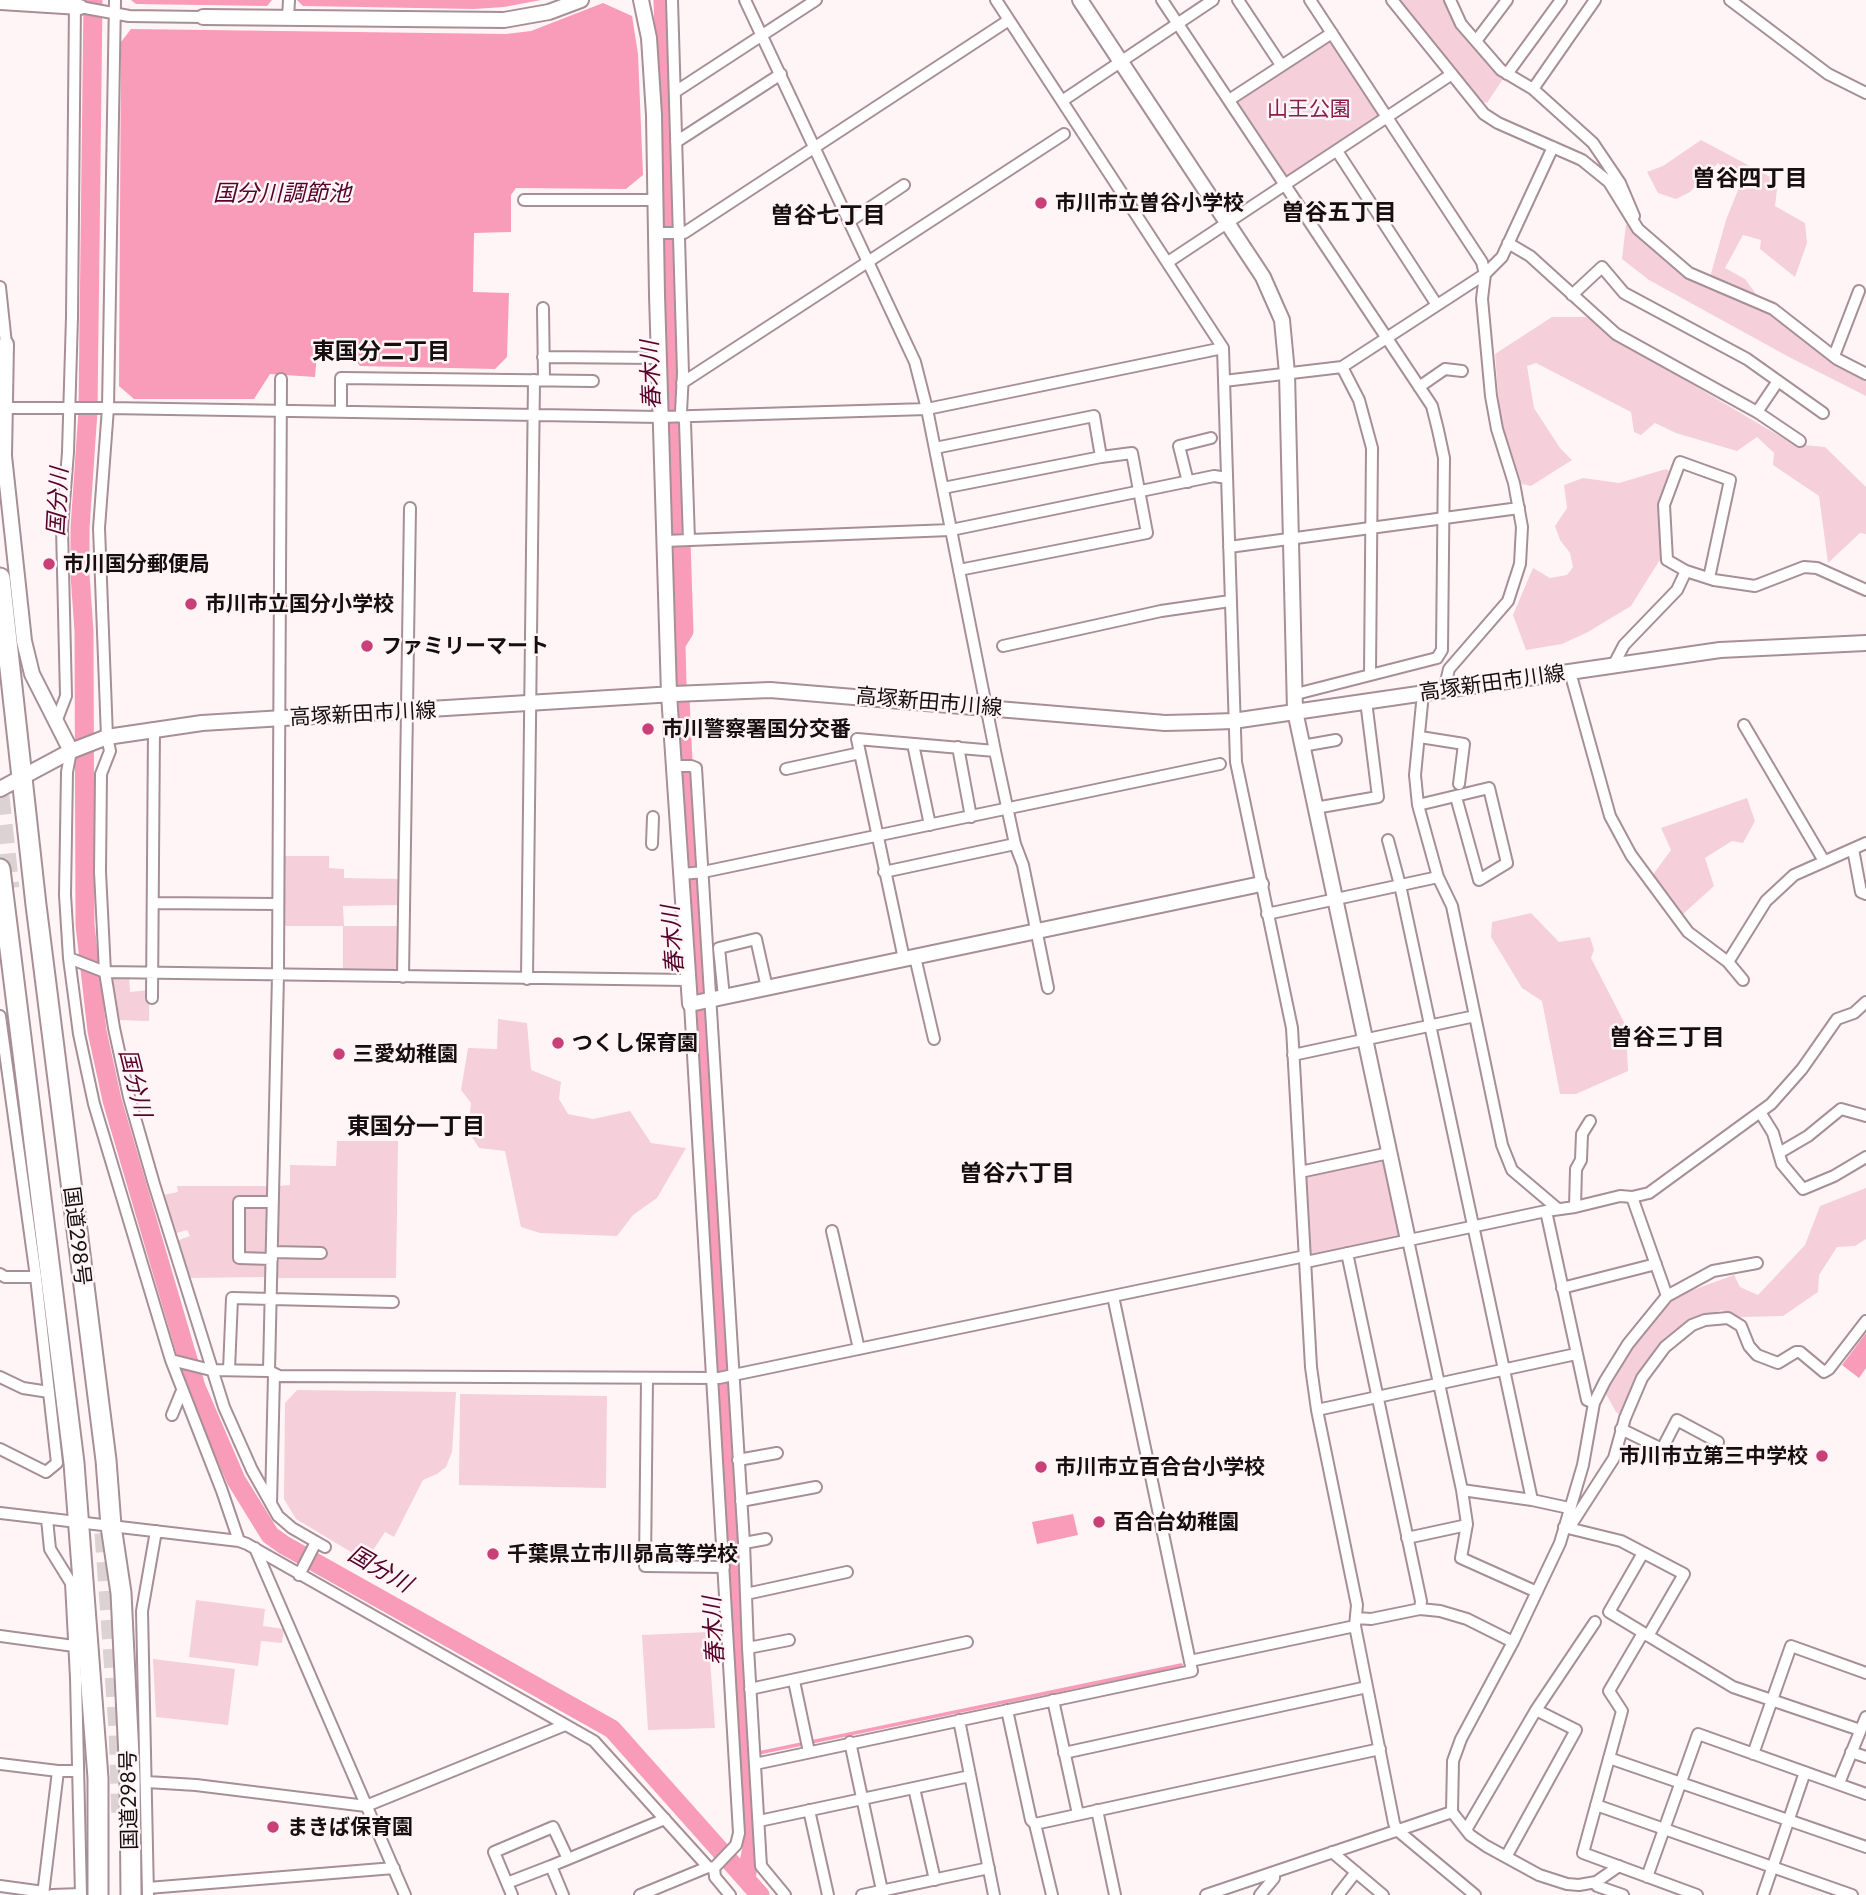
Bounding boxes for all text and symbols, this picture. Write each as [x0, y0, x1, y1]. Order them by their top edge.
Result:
park label: 山王公園 [1267, 96, 1351, 122]
district label: 曽谷四丁目 [1693, 165, 1807, 193]
water label: 国分川調節池 [213, 180, 351, 208]
place label: 市川市立曽谷小学校 [1055, 190, 1244, 216]
marker: 市川市立曽谷小学校 [1033, 195, 1049, 211]
district label: 曽谷五丁目 [1282, 199, 1396, 227]
district label: 曽谷七丁目 [771, 202, 885, 230]
district label: 東国分二丁目 [312, 338, 450, 366]
water label: 春木川 [636, 340, 666, 410]
water label: 国分川 [42, 467, 74, 537]
place label: 市川国分郵便局 [63, 551, 210, 577]
marker: 市川国分郵便局 [41, 556, 57, 572]
place label: 市川市立国分小学校 [205, 591, 394, 617]
marker: 市川市立国分小学校 [183, 596, 199, 612]
place label: ファミリーマート [381, 633, 549, 659]
marker: ファミリーマート [359, 638, 375, 654]
street label: 高塚新田市川線 [1417, 660, 1567, 706]
street label: 高塚新田市川線 [855, 683, 1003, 721]
street label: 高塚新田市川線 [289, 698, 437, 730]
place label: 市川警察署国分交番 [662, 716, 851, 742]
marker: 市川警察署国分交番 [640, 721, 656, 737]
water label: 春木川 [657, 905, 689, 975]
district label: 曽谷三丁目 [1610, 1024, 1724, 1052]
place label: つくし保育園 [572, 1030, 698, 1056]
marker: つくし保育園 [550, 1035, 566, 1051]
place label: 三愛幼稚園 [353, 1041, 458, 1067]
water label: 国分川 [113, 1046, 157, 1120]
marker: 三愛幼稚園 [331, 1046, 347, 1062]
district label: 東国分一丁目 [347, 1113, 485, 1141]
district label: 曽谷六丁目 [960, 1160, 1074, 1188]
street label: 国道298号 [58, 1185, 96, 1287]
place label: 市川市立第三中学校 [1619, 1443, 1808, 1469]
marker: 市川市立第三中学校 [1814, 1448, 1830, 1464]
place label: 市川市立百合台小学校 [1055, 1454, 1265, 1480]
marker: 市川市立百合台小学校 [1033, 1459, 1049, 1475]
place label: 百合台幼稚園 [1113, 1509, 1239, 1535]
marker: 百合台幼稚園 [1091, 1514, 1107, 1530]
water label: 国分川 [343, 1540, 417, 1598]
place label: 千葉県立市川昴高等学校 [507, 1541, 738, 1567]
marker: 千葉県立市川昴高等学校 [485, 1546, 501, 1562]
water label: 春木川 [698, 1596, 730, 1666]
street label: 国道298号 [116, 1750, 142, 1850]
place label: まきば保育園 [287, 1814, 413, 1840]
marker: まきば保育園 [265, 1819, 281, 1835]

